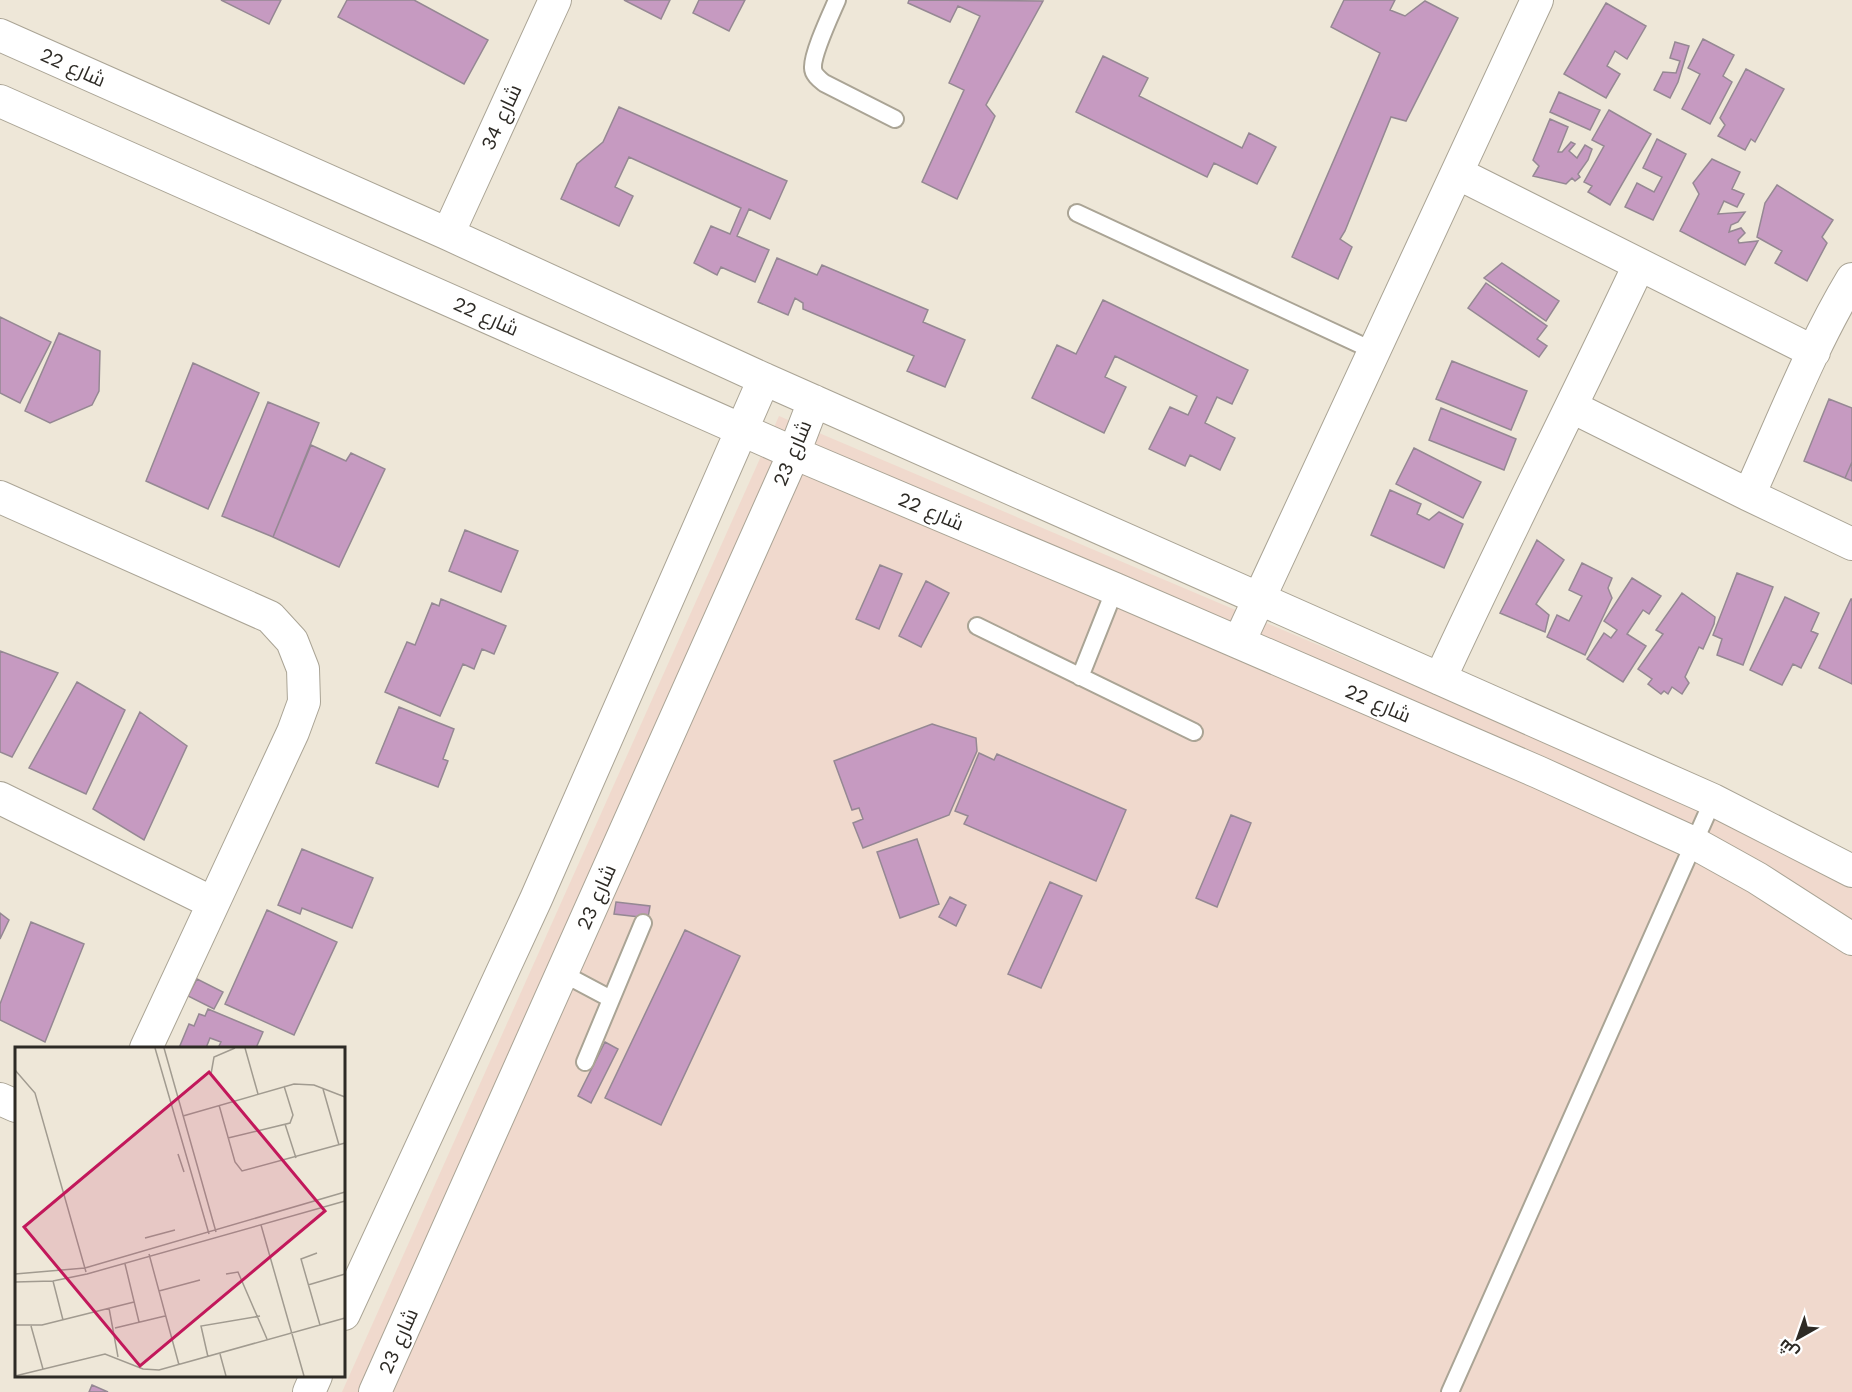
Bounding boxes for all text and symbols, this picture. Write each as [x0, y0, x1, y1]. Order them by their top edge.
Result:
street label: شارع 22 [36, 42, 109, 94]
street label: شارع 34 [475, 80, 528, 154]
street label: شارع 22 [449, 291, 522, 343]
street label: شارع 23 [767, 417, 818, 490]
street label: شارع 22 [894, 486, 967, 537]
street label: شارع 22 [1341, 678, 1414, 729]
street label: شارع 23 [571, 861, 623, 934]
inset map [15, 1047, 345, 1377]
street label: شارع 23 [373, 1305, 425, 1378]
north arrow [1768, 1308, 1828, 1368]
text: ش [1775, 1335, 1803, 1363]

